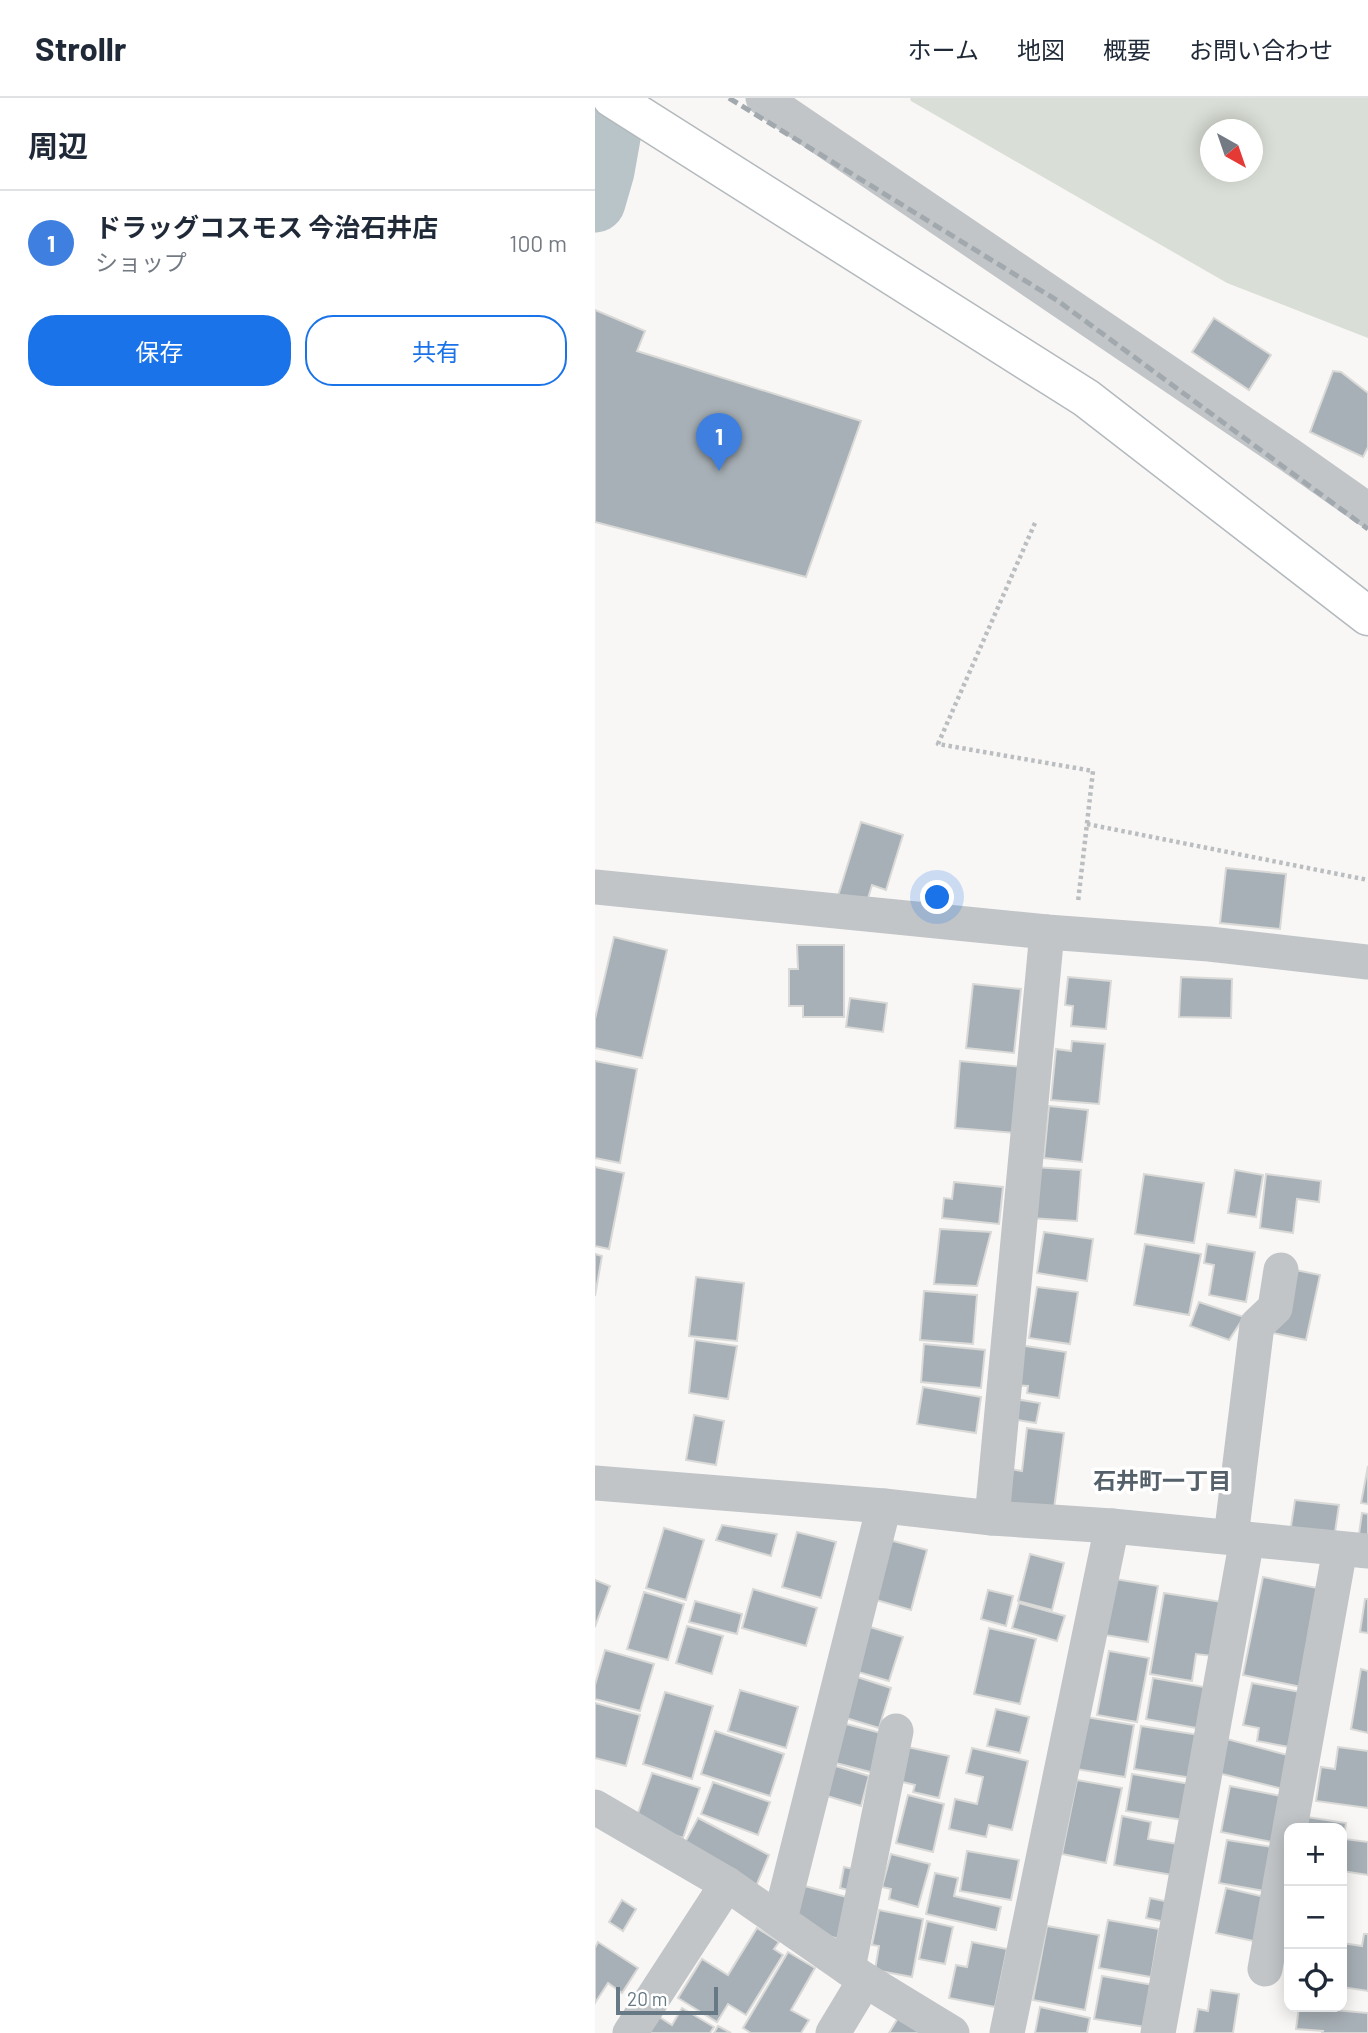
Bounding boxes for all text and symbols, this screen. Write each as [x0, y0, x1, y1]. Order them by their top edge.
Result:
text: Strollr [35, 28, 127, 68]
text: ホーム [908, 35, 979, 64]
text: 地図 [1017, 35, 1065, 64]
text: 概要 [1103, 35, 1151, 64]
text: お問い合わせ [1189, 35, 1333, 64]
north arrow [1200, 119, 1263, 182]
text: 周辺 [28, 127, 88, 163]
text: ドラッグコスモス 今治石井店 [95, 211, 438, 242]
text: 1 [47, 229, 55, 257]
text: 100 m [509, 229, 567, 257]
text: ショップ [95, 248, 187, 276]
button: 保存 [28, 315, 291, 386]
button: 共有 [305, 315, 567, 386]
pin: 1 [696, 413, 742, 471]
your location [920, 880, 954, 914]
district label: 石井町一丁目 [1093, 1466, 1231, 1494]
map controls [1284, 1823, 1347, 2012]
button: + [1284, 1823, 1347, 1886]
button: − [1284, 1886, 1347, 1949]
button: locate [1284, 1949, 1347, 2012]
scale bar [616, 1984, 717, 2016]
text: 20 m [627, 1987, 667, 2010]

